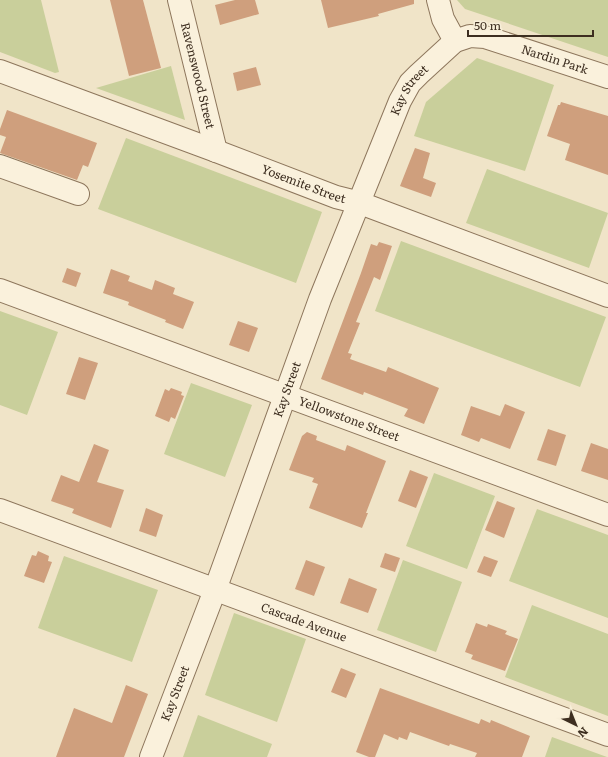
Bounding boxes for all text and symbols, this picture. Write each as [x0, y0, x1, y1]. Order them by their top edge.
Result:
scale bar [468, 12, 593, 38]
text: 50 m [474, 16, 501, 34]
street label: Ravenswood Street [177, 20, 220, 131]
street label: Nardin Park [519, 39, 591, 78]
street label: Kay Street [385, 60, 432, 118]
street label: Yosemite Street [259, 159, 348, 207]
street label: Kay Street [268, 359, 305, 420]
street label: Yellowstone Street [296, 391, 402, 445]
street label: Cascade Avenue [259, 597, 350, 646]
street label: Kay Street [156, 663, 193, 724]
north arrow [556, 705, 596, 745]
text: N [575, 724, 592, 742]

